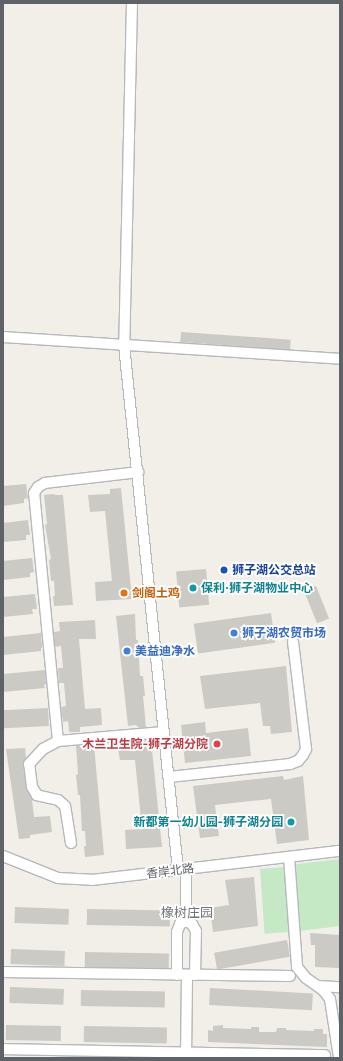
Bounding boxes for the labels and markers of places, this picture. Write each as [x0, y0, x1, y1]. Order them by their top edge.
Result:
place label: 狮子湖公交总站 [232, 563, 316, 577]
marker: 狮子湖公交总站 [219, 565, 229, 575]
place label: 保利·狮子湖物业中心 [201, 581, 313, 595]
marker: 保利·狮子湖物业中心 [188, 583, 198, 593]
place label: 剑阁土鸡 [132, 586, 180, 600]
marker: 剑阁土鸡 [119, 588, 129, 598]
place label: 狮子湖农贸市场 [242, 626, 326, 640]
marker: 狮子湖农贸市场 [229, 628, 239, 638]
place label: 美益迪净水 [135, 644, 195, 658]
marker: 美益迪净水 [122, 646, 132, 656]
place label: 木兰卫生院-狮子湖分院 [82, 737, 208, 751]
marker: 木兰卫生院-狮子湖分院 [211, 738, 223, 750]
place label: 新都第一幼儿园-狮子湖分园 [133, 815, 283, 829]
marker: 新都第一幼儿园-狮子湖分园 [286, 817, 296, 827]

